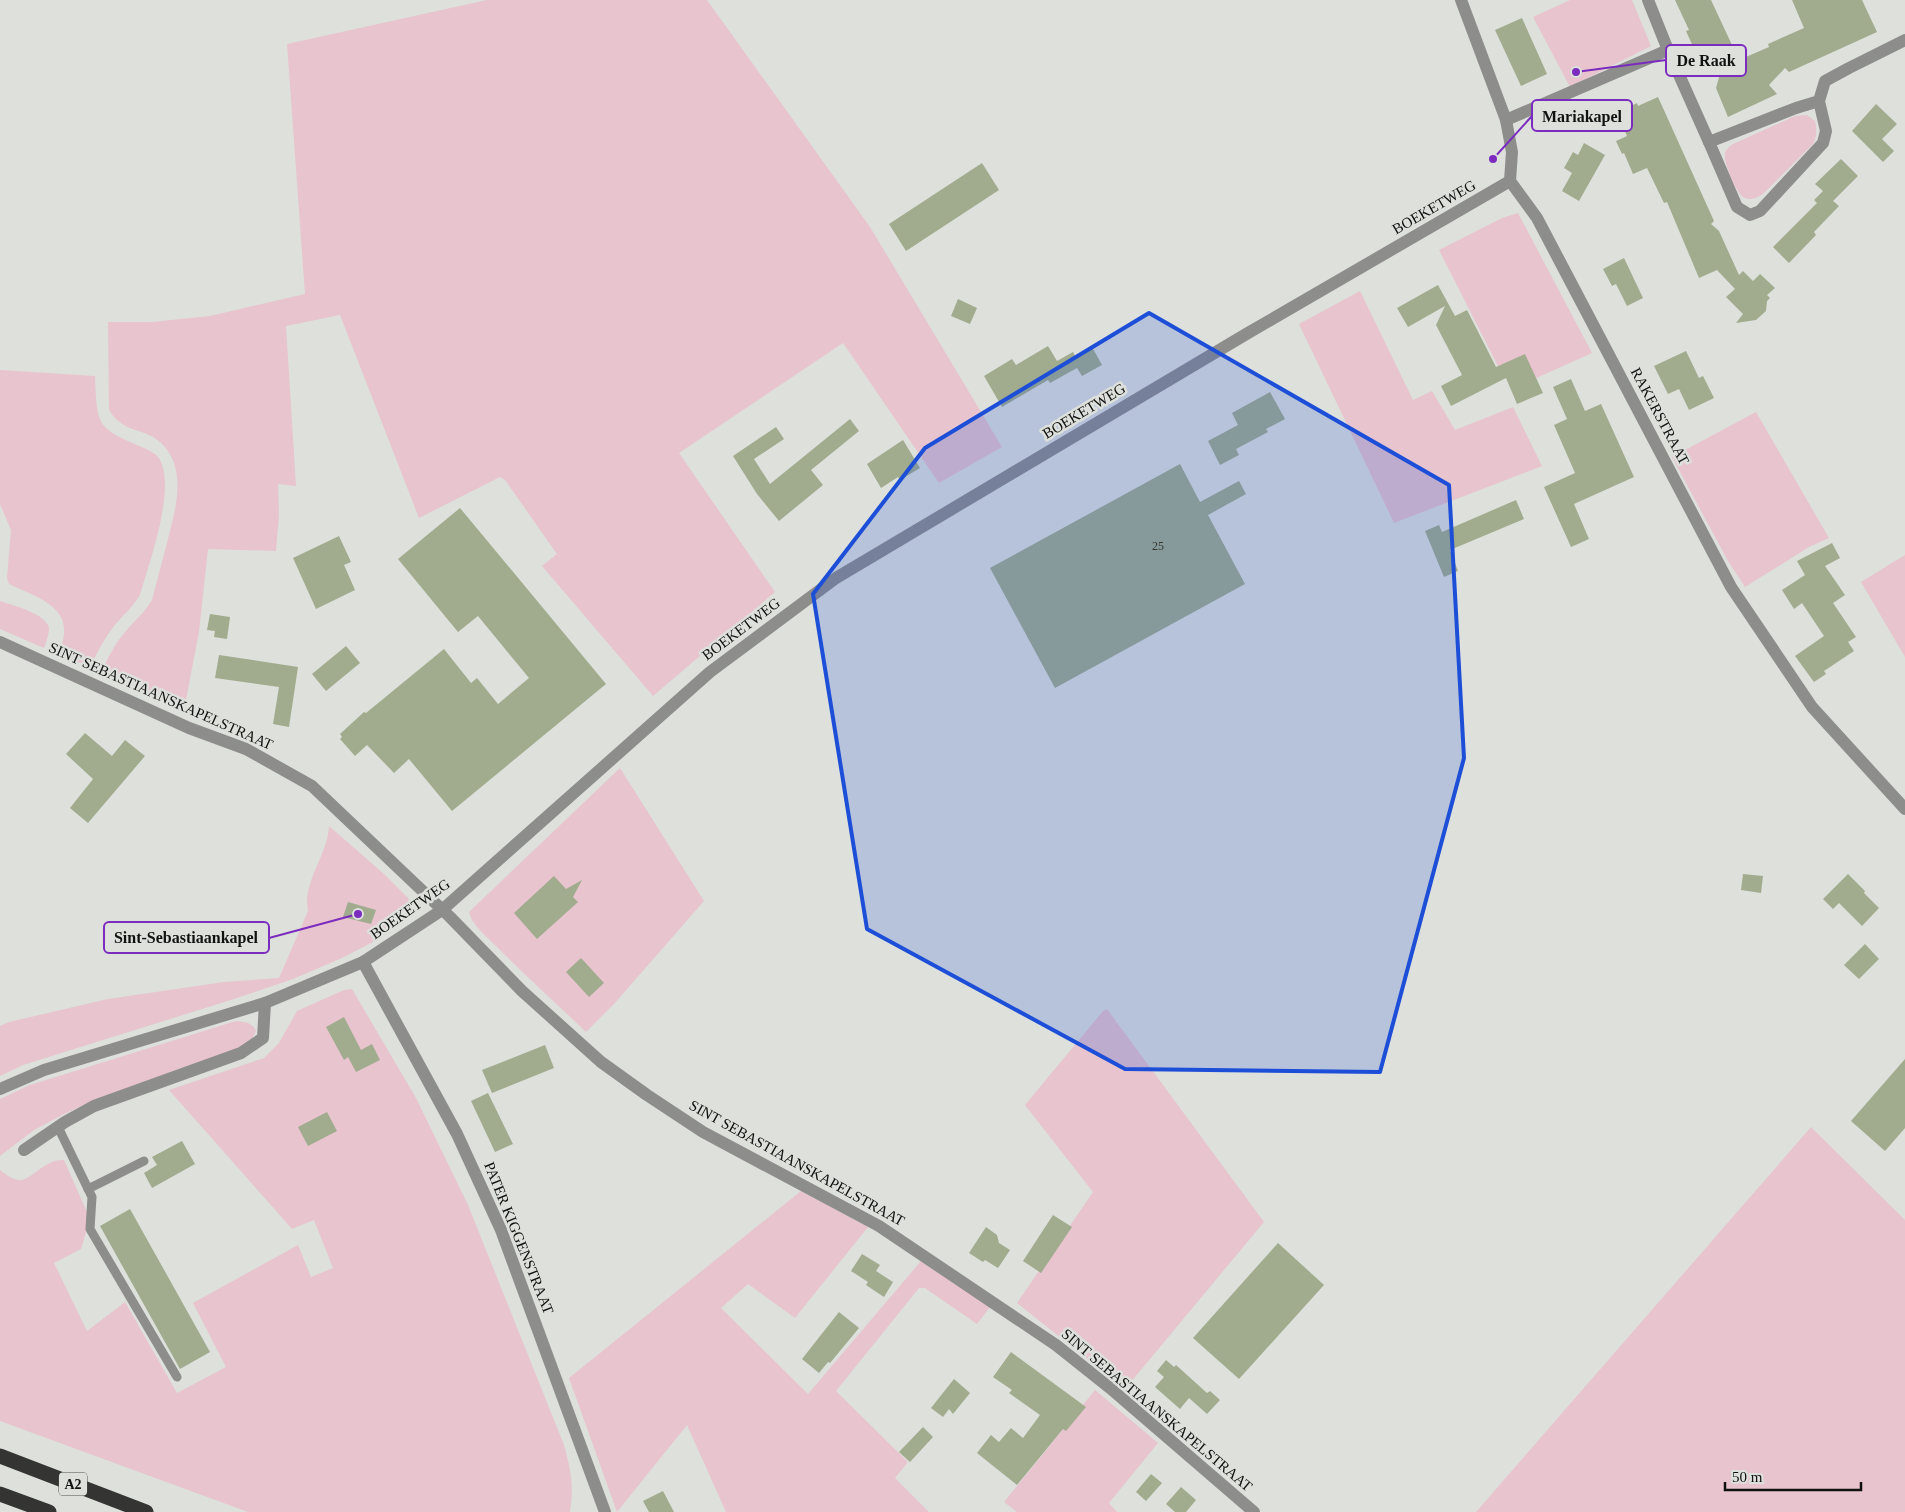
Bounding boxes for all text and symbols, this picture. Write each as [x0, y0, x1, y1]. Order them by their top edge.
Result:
callout: De Raak [1666, 45, 1746, 76]
text: De Raak [1676, 52, 1736, 69]
callout: Mariakapel [1532, 100, 1632, 131]
text: Mariakapel [1542, 108, 1623, 126]
street label: BOEKETWEG [1390, 177, 1479, 237]
street label: RAKERSTRAAT [1628, 365, 1692, 467]
street label: BOEKETWEG [1040, 380, 1128, 442]
house number: 25 [1152, 539, 1164, 553]
street label: BOEKETWEG [699, 594, 783, 663]
street label: SINT SEBASTIAANSKAPELSTRAAT [47, 639, 275, 753]
street label: BOEKETWEG [367, 876, 453, 942]
callout: Sint-Sebastiaankapel [104, 922, 269, 953]
text: Sint-Sebastiaankapel [114, 929, 259, 947]
street label: SINT SEBASTIAANSKAPELSTRAAT [687, 1097, 907, 1229]
street label: PATER KIGGENSTRAAT [481, 1160, 557, 1316]
street label: SINT SEBASTIAANSKAPELSTRAAT [1059, 1326, 1255, 1494]
scale bar [1725, 1460, 1861, 1492]
text: 50 m [1732, 1469, 1763, 1485]
road number: A2 [59, 1472, 87, 1496]

